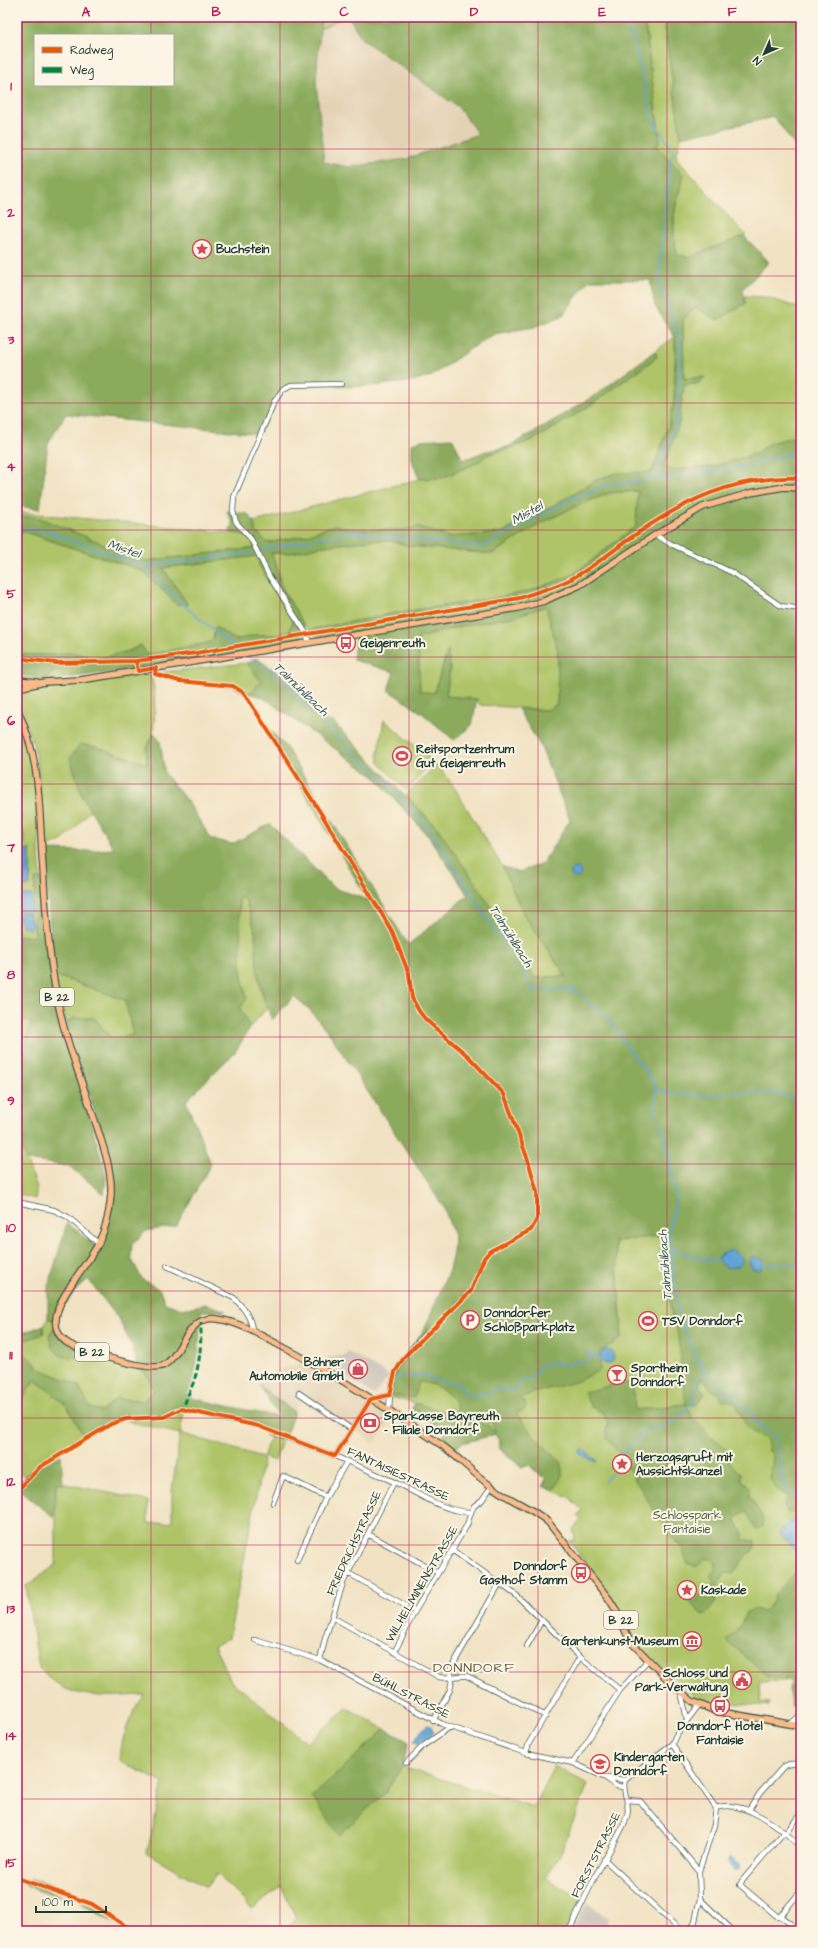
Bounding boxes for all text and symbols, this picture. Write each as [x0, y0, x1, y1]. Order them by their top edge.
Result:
text: A [82, 3, 91, 21]
text: B [211, 3, 221, 21]
text: C [339, 3, 349, 21]
text: D [470, 3, 479, 21]
text: E [598, 3, 606, 21]
text: F [727, 3, 737, 21]
legend [34, 34, 174, 86]
north arrow [744, 34, 784, 74]
text: Radweg [70, 42, 113, 60]
text: N [749, 53, 765, 68]
text: Weg [70, 62, 94, 80]
text: 1 [10, 77, 12, 95]
text: 2 [6, 204, 15, 222]
place icon: Buchstein [191, 238, 213, 260]
place label: Buchstein [216, 241, 269, 258]
text: 3 [7, 331, 15, 349]
text: 4 [7, 458, 16, 476]
water label: Mistel [508, 496, 548, 529]
water label: Mistel [105, 535, 145, 564]
text: 5 [6, 585, 16, 603]
bus stop icon: Geigenreuth [335, 632, 357, 654]
place label: Geigenreuth [360, 635, 426, 654]
water label: Talmühlbach [269, 658, 333, 720]
text: 6 [7, 712, 16, 730]
place label: Reitsportzentrum Gut Geigenreuth [416, 741, 515, 774]
sports icon: Reitsportzentrum Gut Geigenreuth [391, 745, 413, 767]
text: 7 [6, 839, 16, 857]
water label: Talmühlbach [485, 901, 538, 971]
text: 8 [7, 966, 16, 984]
road number: B 22 [40, 988, 74, 1006]
text: 9 [7, 1092, 15, 1110]
text: 10 [6, 1219, 17, 1237]
water label: Talmühlbach [654, 1229, 676, 1301]
place label: Donndorfer Schloßparkplatz [483, 1305, 576, 1337]
parking icon: Donndorfer Schloßparkplatz [459, 1309, 481, 1331]
sports icon: TSV Donndorf [637, 1310, 659, 1332]
place label: TSV Donndorf [661, 1313, 744, 1330]
road number: B 22 [75, 1343, 109, 1361]
text: 11 [9, 1346, 13, 1364]
place label: Böhner Automobile GmbH [249, 1354, 345, 1385]
shop icon: Böhner Automobile GmbH [347, 1358, 369, 1380]
place label: Sportheim Donndorf [630, 1360, 688, 1391]
bar icon: Sportheim Donndorf [606, 1364, 628, 1386]
place label: Sparkasse Bayreuth - Filiale Donndorf [383, 1408, 500, 1439]
bank icon: Sparkasse Bayreuth - Filiale Donndorf [359, 1412, 381, 1434]
street label: FANTAISIESTRASSE [344, 1443, 452, 1505]
place label: Herzogsgruft mit Aussichtskanzel [636, 1449, 733, 1480]
place icon: Herzogsgruft mit Aussichtskanzel [611, 1453, 633, 1475]
text: 12 [6, 1473, 16, 1491]
street label: FRIEDRICHSTRASSE [322, 1488, 386, 1598]
park label: Schlosspark Fantaisie [653, 1507, 722, 1538]
street label: WILHELMINENSTRASSE [382, 1523, 462, 1645]
place label: Donndorf Gasthof Stamm [480, 1558, 568, 1589]
bus stop icon: Donndorf Gasthof Stamm [570, 1562, 592, 1584]
place icon: Kaskade [676, 1579, 698, 1601]
place label: Kaskade [701, 1582, 747, 1599]
text: 13 [7, 1600, 16, 1618]
road number: B 22 [604, 1611, 638, 1629]
museum icon: Gartenkunst-Museum [681, 1630, 703, 1652]
place label: Gartenkunst-Museum [562, 1633, 679, 1650]
district label: DONNDORF [433, 1658, 515, 1678]
place label: Schloss und Park-Verwaltung [635, 1665, 729, 1698]
street label: BÜHLSTRASSE [369, 1669, 453, 1723]
public building icon: Schloss und Park-Verwaltung [731, 1669, 753, 1691]
bus stop icon: Donndorf Hotel Fantaisie [709, 1695, 731, 1717]
place label: Donndorf Hotel Fantaisie [677, 1718, 763, 1749]
text: 14 [6, 1727, 16, 1745]
place label: Kindergarten Donndorf [614, 1749, 685, 1780]
school or university icon: Kindergarten Donndorf [589, 1753, 611, 1775]
street label: FORSTSTRASSE [567, 1809, 625, 1901]
text: 15 [6, 1854, 17, 1872]
scale bar [36, 1888, 106, 1914]
text: 100 m [42, 1894, 73, 1911]

